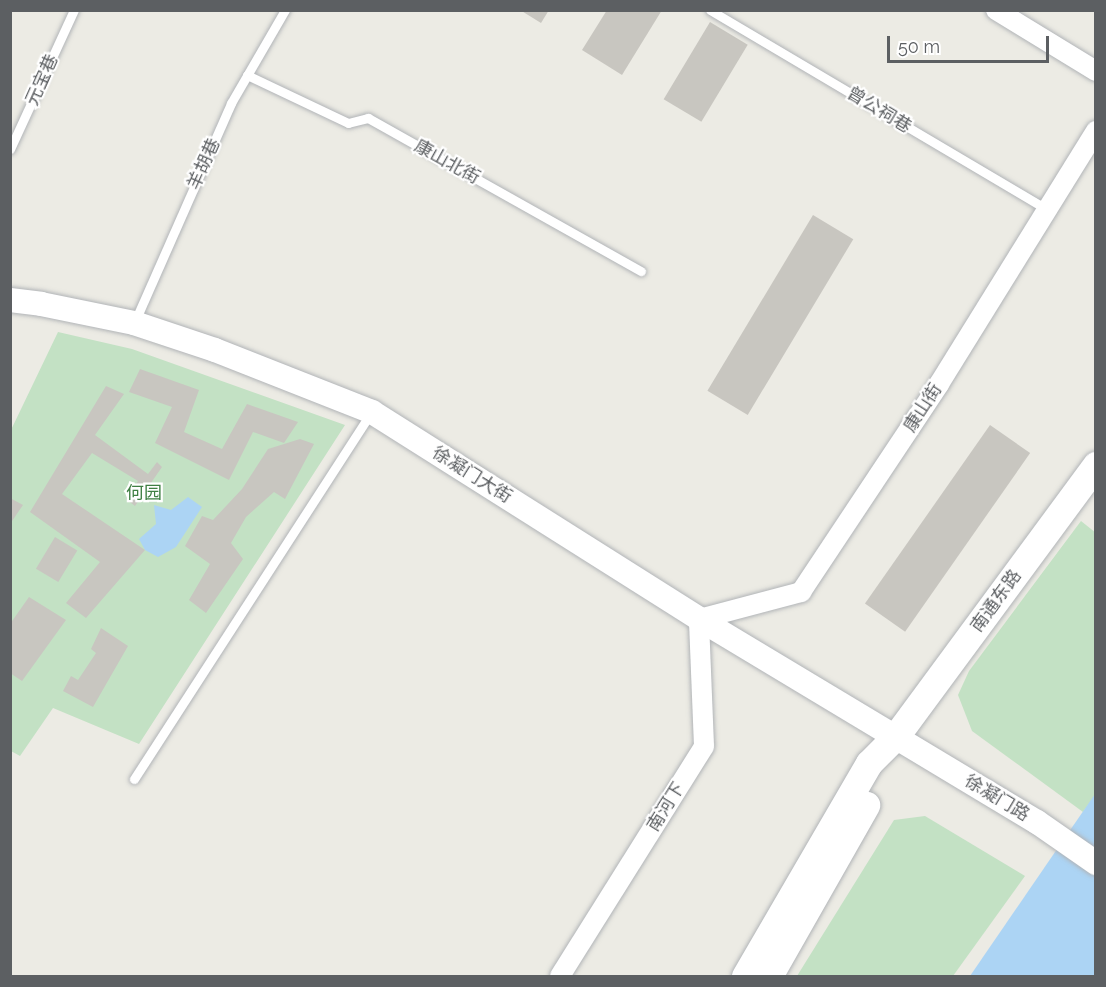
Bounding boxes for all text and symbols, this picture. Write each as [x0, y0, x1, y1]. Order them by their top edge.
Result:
scale bar [890, 24, 1052, 62]
text: 50 m [898, 36, 940, 57]
street label: 元宝巷 [21, 51, 63, 109]
street label: 曾公祠巷 [843, 82, 915, 138]
street label: 羊胡巷 [183, 135, 225, 193]
street label: 康山北街 [410, 135, 484, 189]
street label: 康山街 [899, 379, 947, 437]
street label: 徐凝门大街 [428, 442, 516, 508]
park label: 何园 [126, 482, 162, 504]
street label: 南通东路 [966, 566, 1026, 636]
street label: 徐凝门路 [961, 770, 1033, 826]
street label: 南河下 [643, 778, 689, 836]

